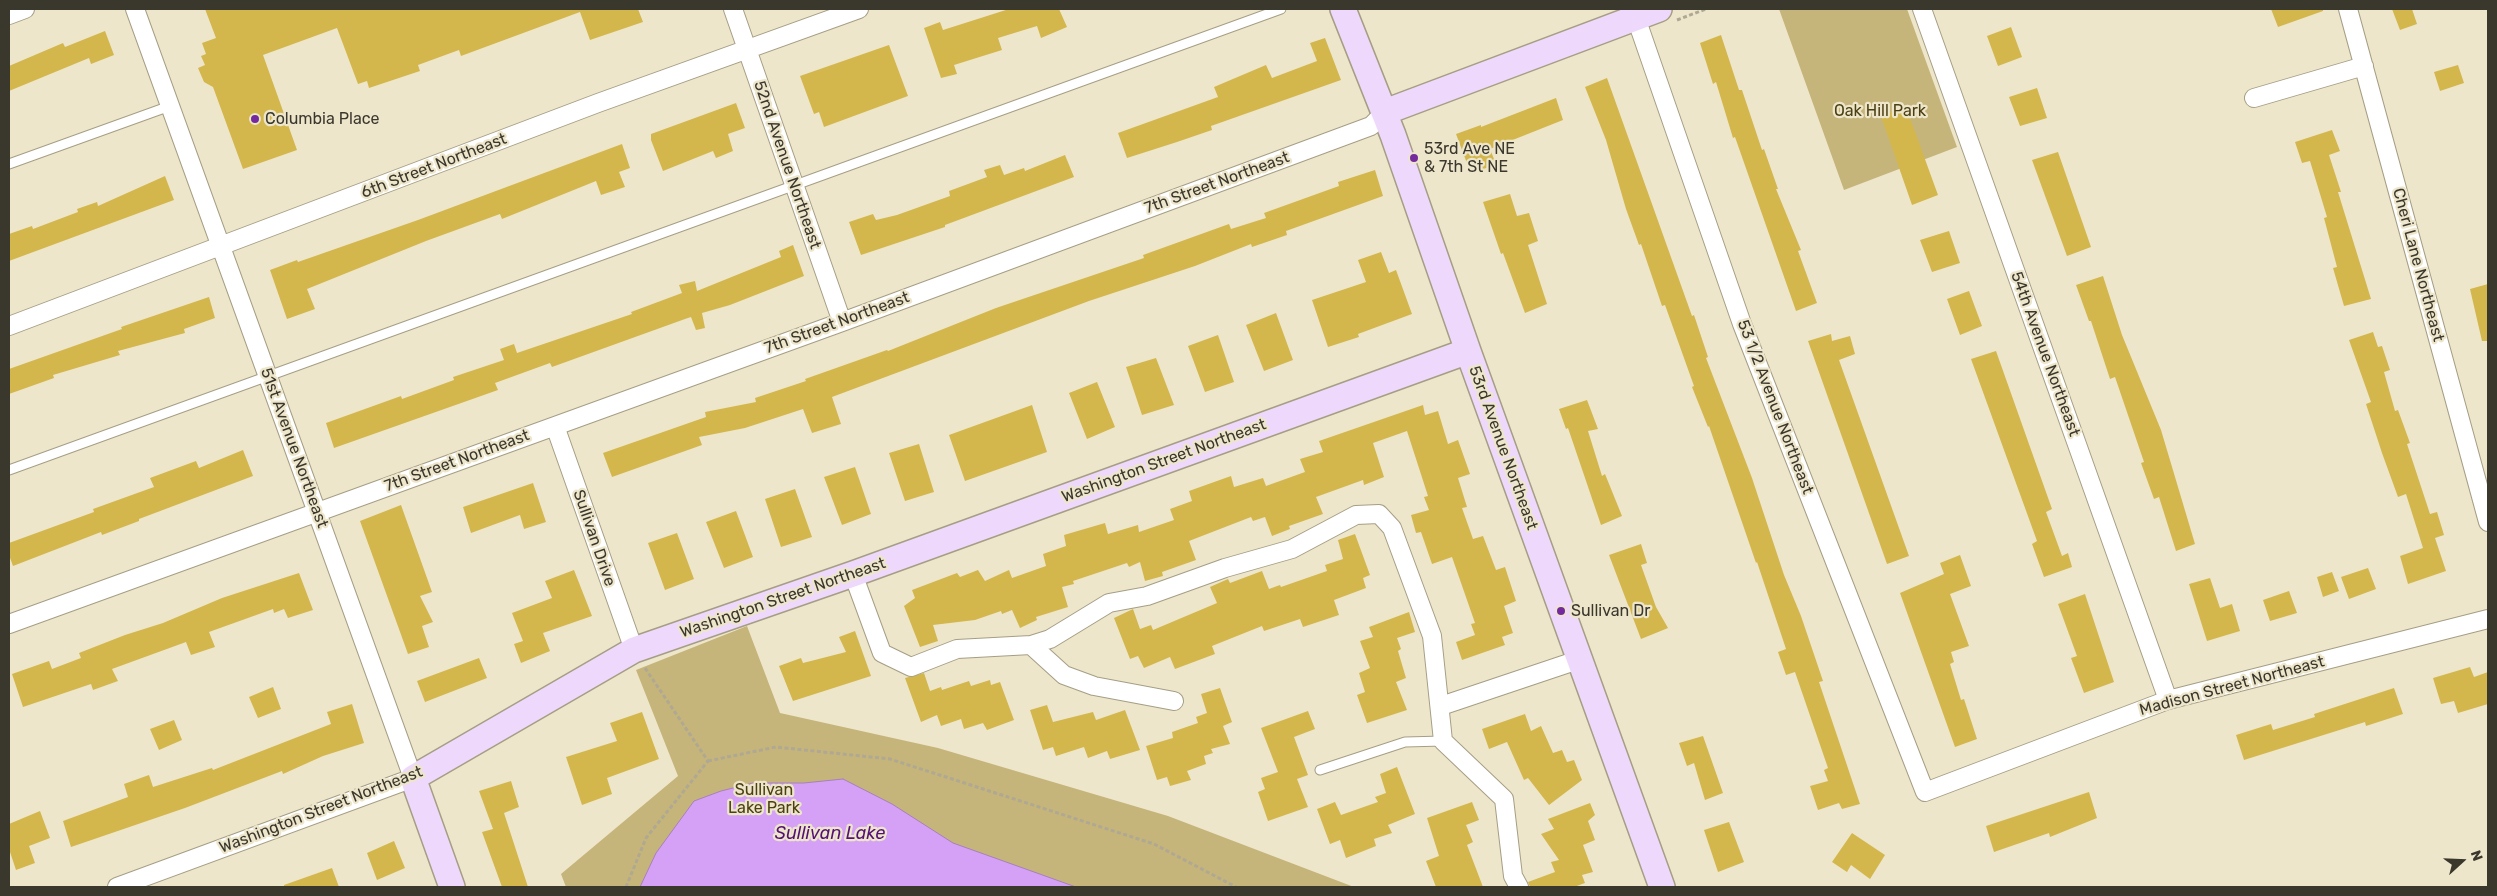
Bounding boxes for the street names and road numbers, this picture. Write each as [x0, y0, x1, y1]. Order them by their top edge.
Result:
street label: 52nd Avenue Northeast [749, 78, 825, 252]
street label: 6th Street Northeast [359, 129, 509, 203]
street label: 7th Street Northeast [1142, 148, 1292, 218]
street label: Cheri Lane Northeast [2388, 186, 2448, 344]
street label: 54th Avenue Northeast [2006, 269, 2084, 439]
street label: 7th Street Northeast [762, 288, 912, 358]
street label: 53 1/2 Avenue Northeast [1733, 317, 1817, 497]
street label: 53rd Avenue Northeast [1464, 363, 1542, 533]
street label: 51st Avenue Northeast [256, 365, 332, 531]
street label: Washington Street Northeast [1059, 415, 1269, 507]
street label: 7th Street Northeast [382, 426, 532, 496]
street label: Sullivan Drive [569, 487, 619, 589]
street label: Washington Street Northeast [678, 554, 888, 642]
street label: Madison Street Northeast [2137, 652, 2327, 720]
street label: Washington Street Northeast [217, 762, 425, 858]

